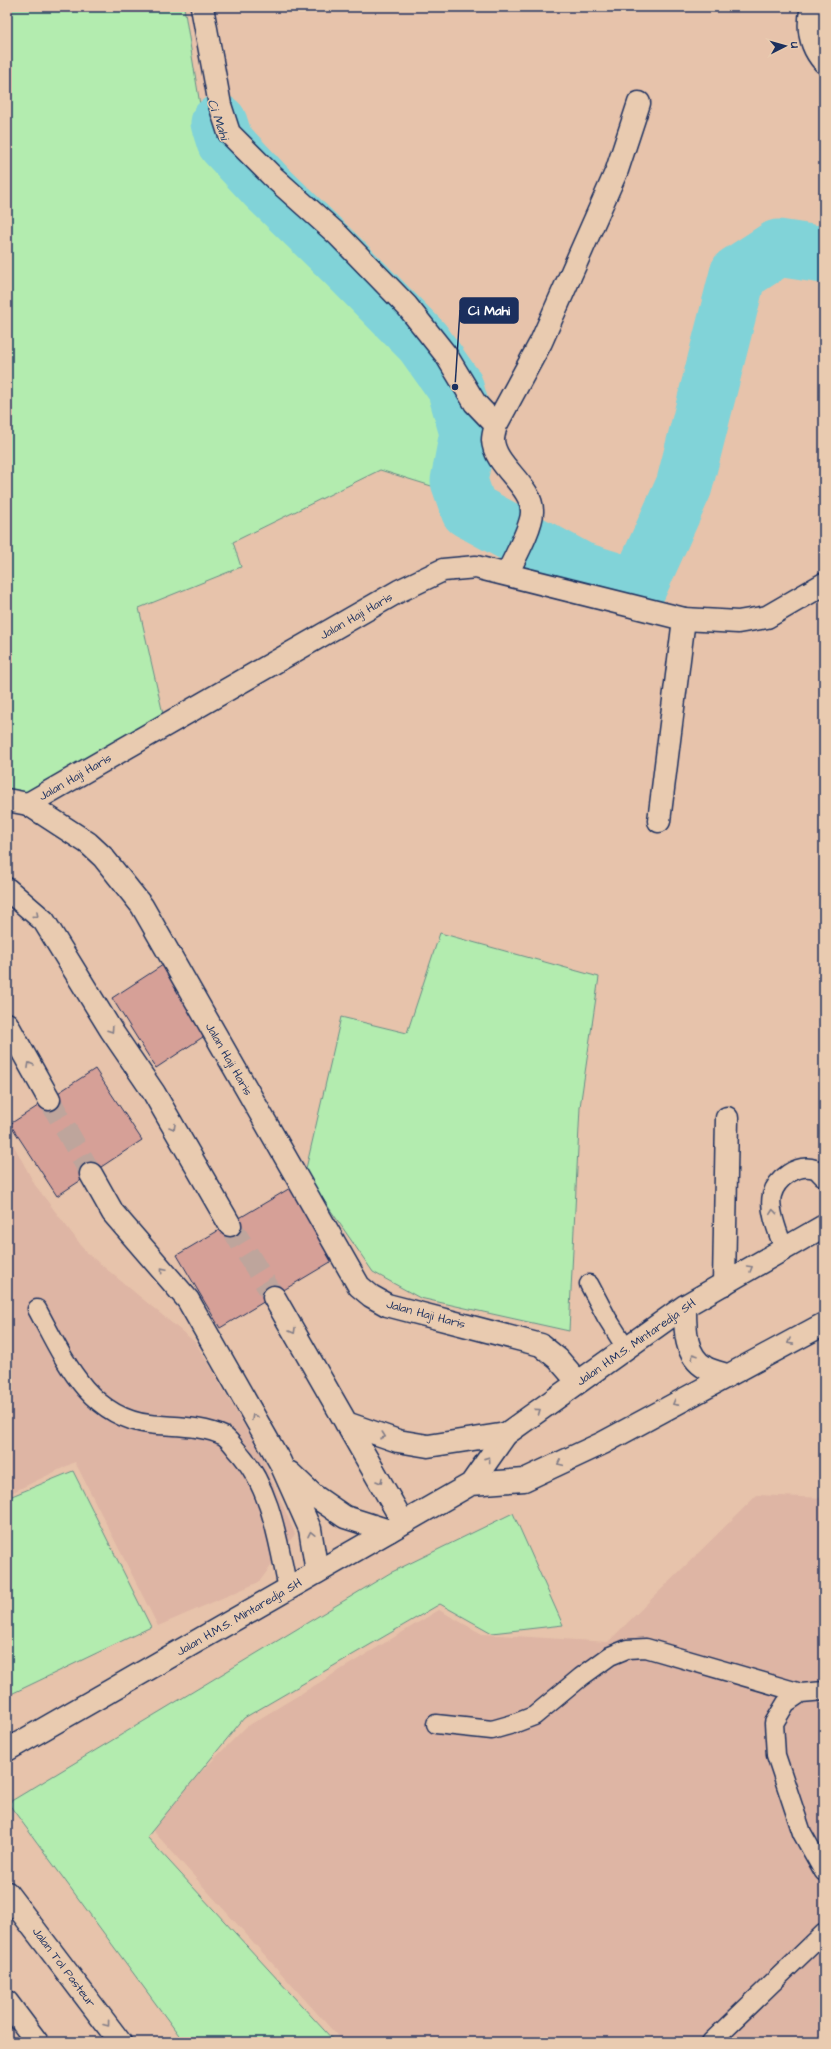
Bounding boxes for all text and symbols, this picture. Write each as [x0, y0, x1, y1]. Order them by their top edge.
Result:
north arrow [765, 26, 805, 66]
text: U [787, 40, 802, 49]
water label: Ci Mahi [203, 96, 234, 144]
callout: Ci Mahi [460, 298, 518, 323]
text: Ci Mahi [468, 302, 511, 320]
street label: Jalan Haji Haris [317, 589, 396, 644]
street label: Jalan Haji Haris [36, 750, 115, 805]
one-way arrow [32, 910, 39, 917]
street label: Jalan Haji Haris [201, 1020, 256, 1099]
one-way arrow [106, 1026, 113, 1033]
one-way arrow [28, 1062, 35, 1069]
one-way arrow [169, 1123, 176, 1130]
one-way arrow [768, 1209, 777, 1215]
one-way arrow [746, 1266, 753, 1273]
one-way arrow [160, 1268, 167, 1275]
street label: Jalan H.M.S. Mintaredja SH [573, 1295, 699, 1390]
street label: Jalan Haji Haris [384, 1296, 467, 1333]
one-way arrow [289, 1327, 296, 1334]
one-way arrow [786, 1337, 794, 1345]
one-way arrow [692, 1353, 699, 1360]
one-way arrow [672, 1399, 679, 1406]
one-way arrow [533, 1409, 540, 1416]
one-way arrow [252, 1414, 259, 1421]
one-way arrow [379, 1431, 386, 1440]
one-way arrow [483, 1456, 491, 1463]
one-way arrow [556, 1458, 564, 1466]
one-way arrow [375, 1477, 382, 1484]
one-way arrow [307, 1530, 315, 1537]
street label: Jalan H.M.S. Mintaredja SH [174, 1575, 305, 1660]
street label: Jalan Tol Pasteur [28, 1924, 100, 2011]
one-way arrow [102, 2020, 109, 2027]

